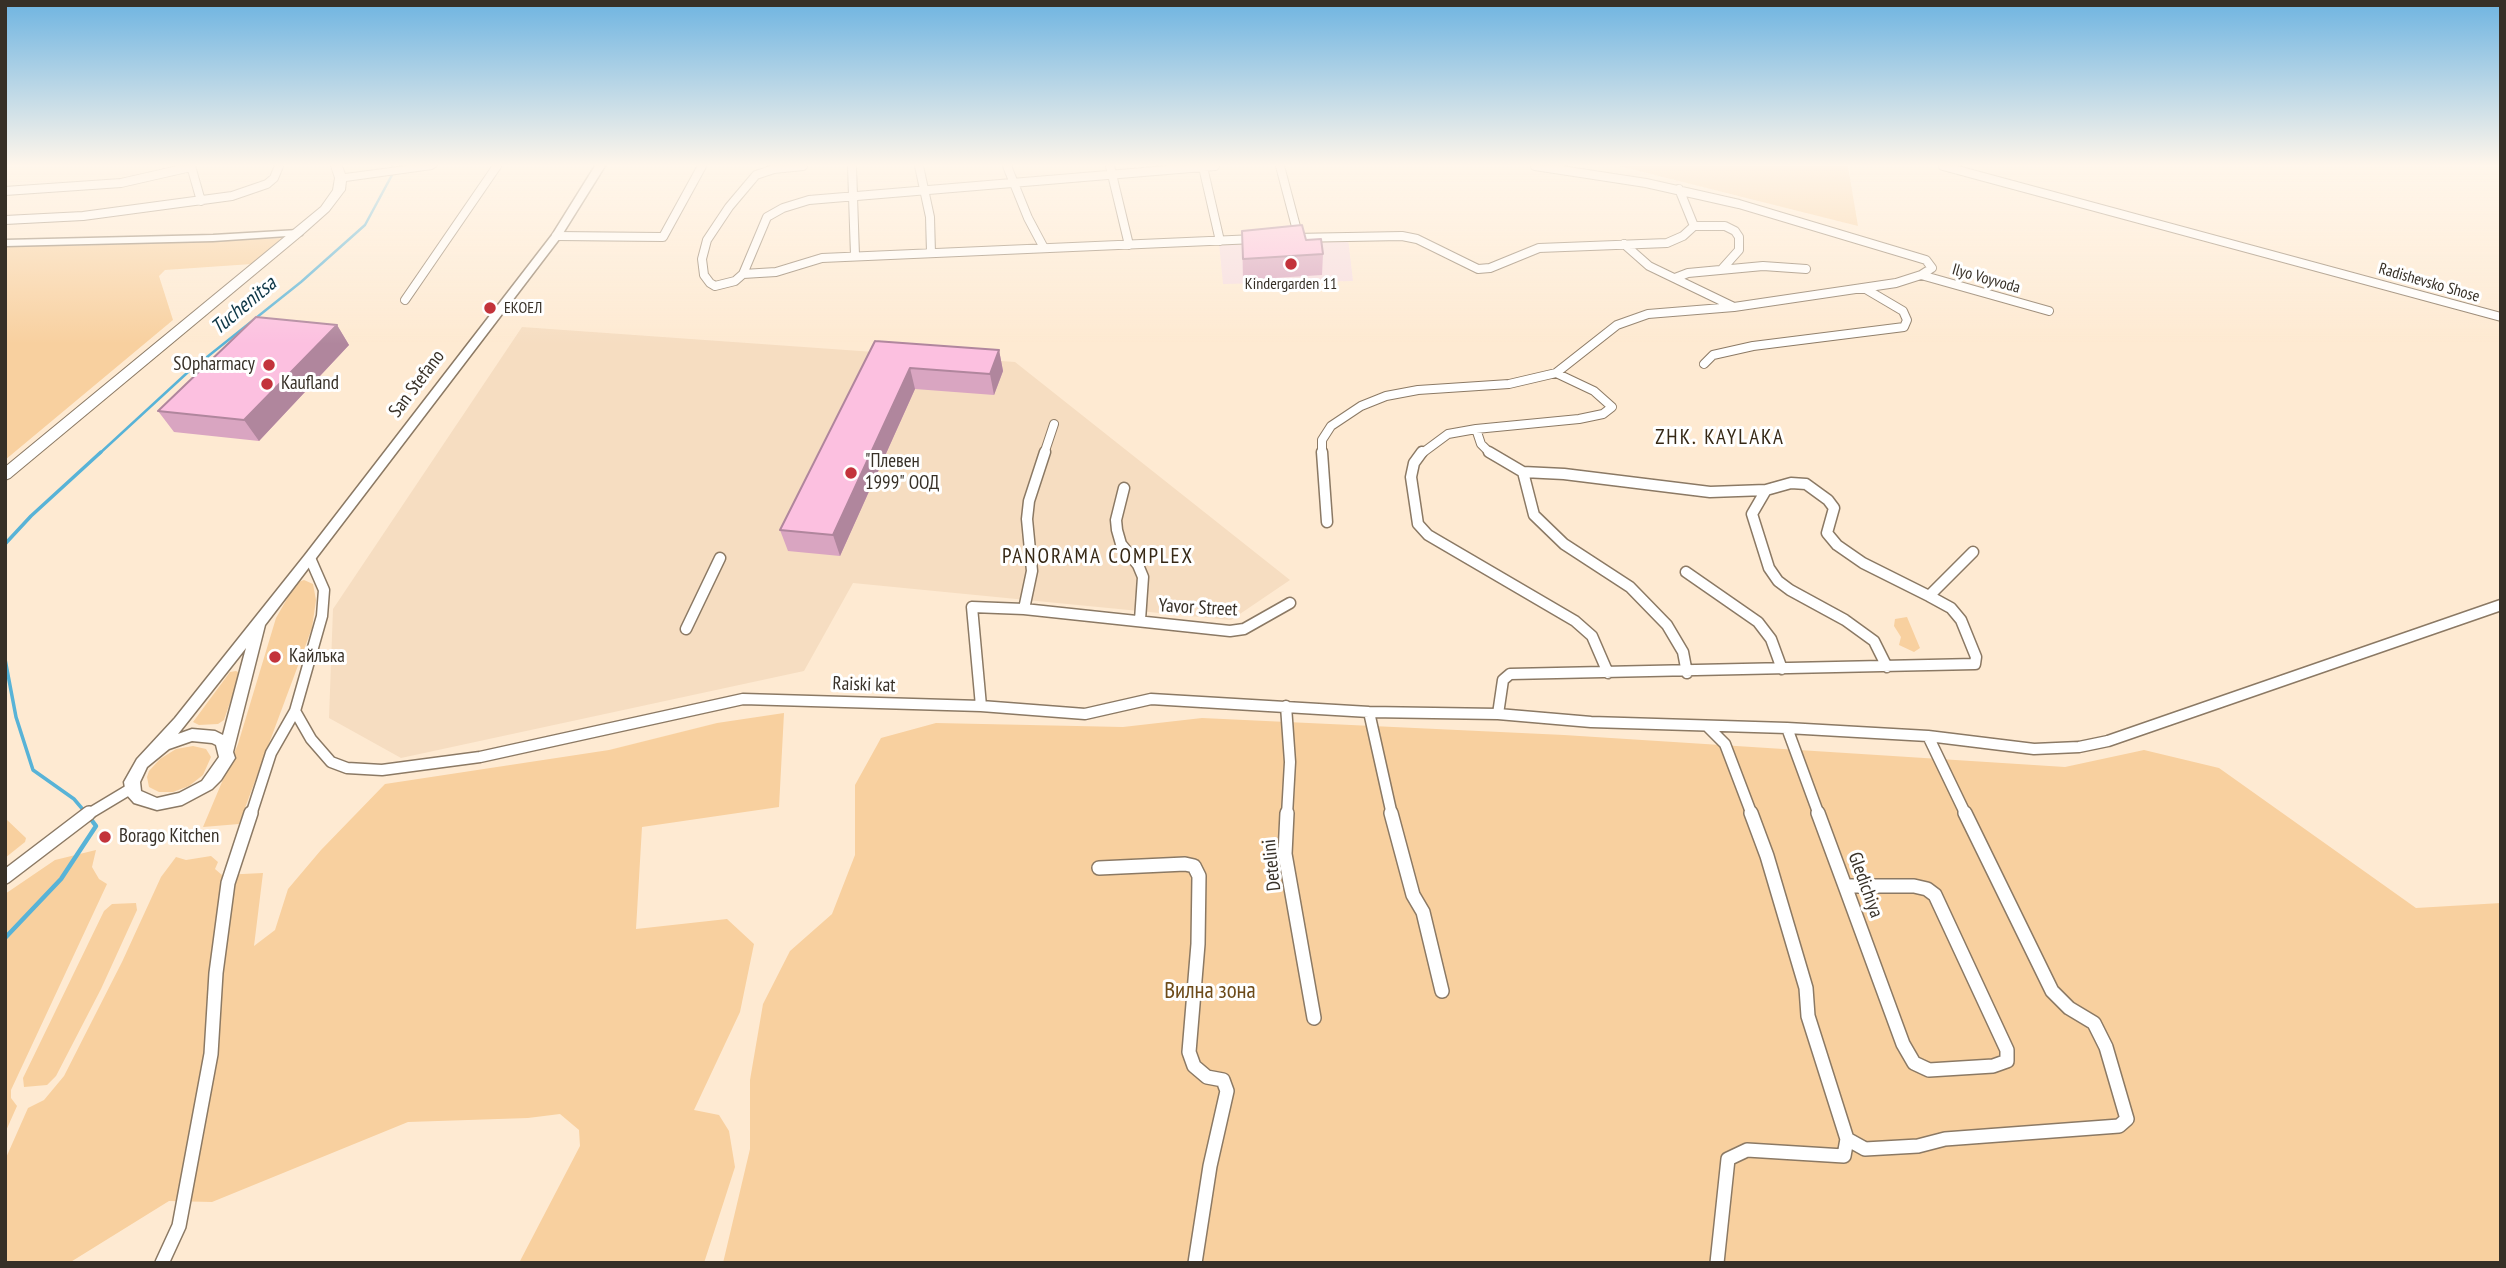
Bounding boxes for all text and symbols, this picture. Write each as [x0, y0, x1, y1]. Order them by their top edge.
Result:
marker: Kindergarden 11 [1283, 256, 1299, 272]
street label: Radishevsko Shose [2376, 259, 2482, 307]
street label: Ilyo Voyvoda [1950, 260, 2022, 298]
water label: Tuchenitsa [206, 272, 282, 340]
place label: Kindergarden 11 [1245, 274, 1337, 294]
place label: ЕКОЕЛ [504, 298, 542, 318]
marker: ЕКОЕЛ [482, 300, 498, 316]
street label: San Stefano [384, 346, 450, 422]
place label: SOpharmacy [173, 354, 255, 376]
marker: SOpharmacy [261, 357, 277, 373]
place label: Kaufland [281, 373, 339, 395]
marker: Kaufland [259, 376, 275, 392]
district label: ZHK. KAYLAKA [1657, 425, 1783, 451]
place label: "Плевен 1999" ООД [865, 451, 939, 495]
marker: "Плевен 1999" ООД [843, 465, 859, 481]
district label: PANORAMA COMPLEX [1004, 544, 1192, 570]
street label: Yavor Street [1158, 595, 1238, 621]
place label: Кайлъка [289, 646, 345, 668]
marker: Кайлъка [267, 649, 283, 665]
street label: Raiski kat [832, 673, 896, 697]
place label: Borago Kitchen [119, 826, 219, 848]
marker: Borago Kitchen [97, 829, 113, 845]
street label: Detelini [1258, 838, 1286, 892]
street label: Gledichiya [1843, 849, 1887, 921]
park label: Вилна зона [1164, 977, 1256, 1005]

